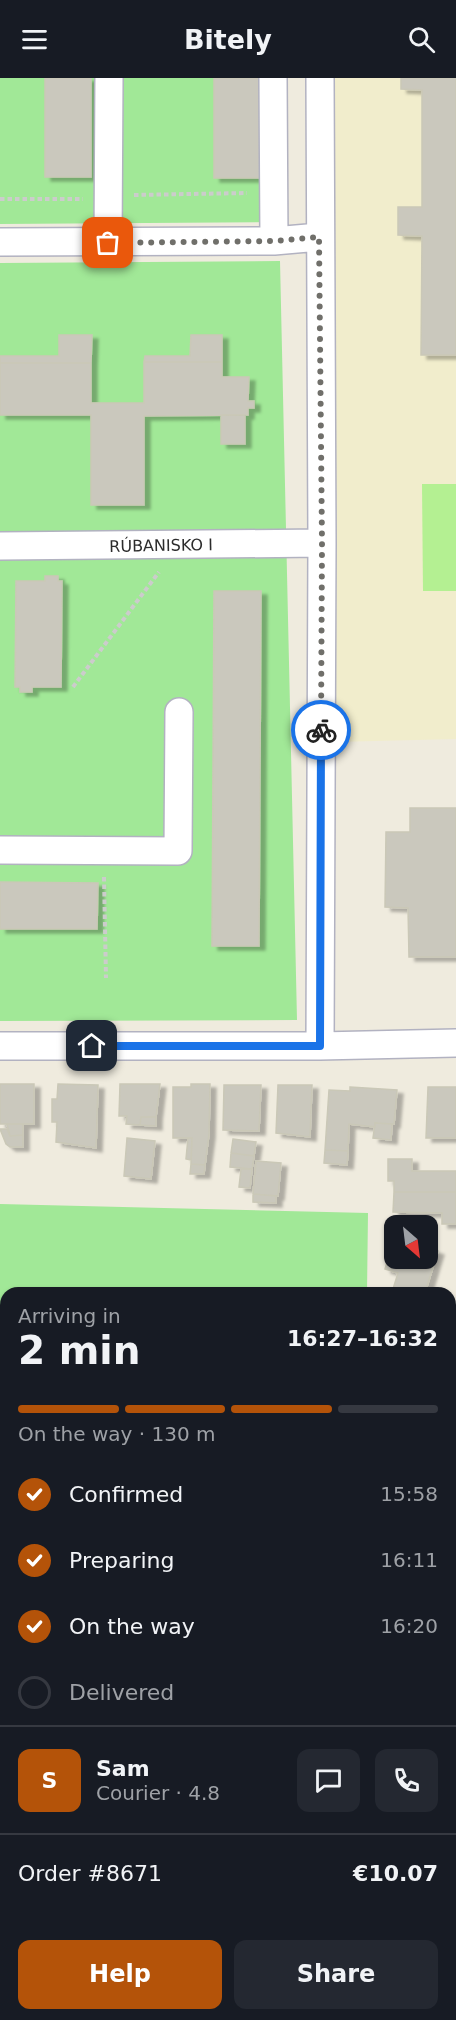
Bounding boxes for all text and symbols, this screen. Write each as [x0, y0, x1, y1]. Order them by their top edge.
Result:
icon: menu [18, 23, 51, 56]
icon: search [405, 23, 438, 56]
text: Bitely [184, 24, 272, 55]
pin [82, 217, 133, 268]
icon: bag [91, 226, 124, 259]
street label: RÚBANISKO I [109, 535, 213, 556]
courier [291, 700, 351, 760]
icon: bike [305, 714, 338, 747]
pin [66, 1020, 117, 1071]
icon: home [75, 1029, 108, 1062]
north arrow [384, 1215, 438, 1269]
map controls [384, 1215, 438, 1269]
text: Arriving in [18, 1304, 121, 1328]
text: 16:27–16:32 [287, 1326, 438, 1351]
text: 2 min [18, 1328, 140, 1373]
text: On the way · 130 m [18, 1422, 216, 1446]
icon: check [18, 1478, 51, 1511]
text: Confirmed [69, 1482, 183, 1507]
text: 15:58 [380, 1482, 438, 1506]
icon: check [18, 1544, 51, 1577]
text: Preparing [69, 1548, 175, 1573]
text: 16:11 [380, 1548, 438, 1572]
icon: check [18, 1610, 51, 1643]
text: On the way [69, 1614, 195, 1639]
text: 16:20 [380, 1614, 438, 1638]
text: Delivered [69, 1680, 174, 1705]
button: chat [297, 1749, 360, 1812]
button: phone [375, 1749, 438, 1812]
text: Sam [96, 1756, 150, 1781]
text: S [42, 1768, 57, 1793]
text: Courier · 4.8 [96, 1781, 220, 1805]
text: Order #8671 [18, 1861, 162, 1886]
text: €10.07 [353, 1861, 438, 1886]
button: Help [18, 1940, 222, 2009]
button: Share [234, 1940, 438, 2009]

